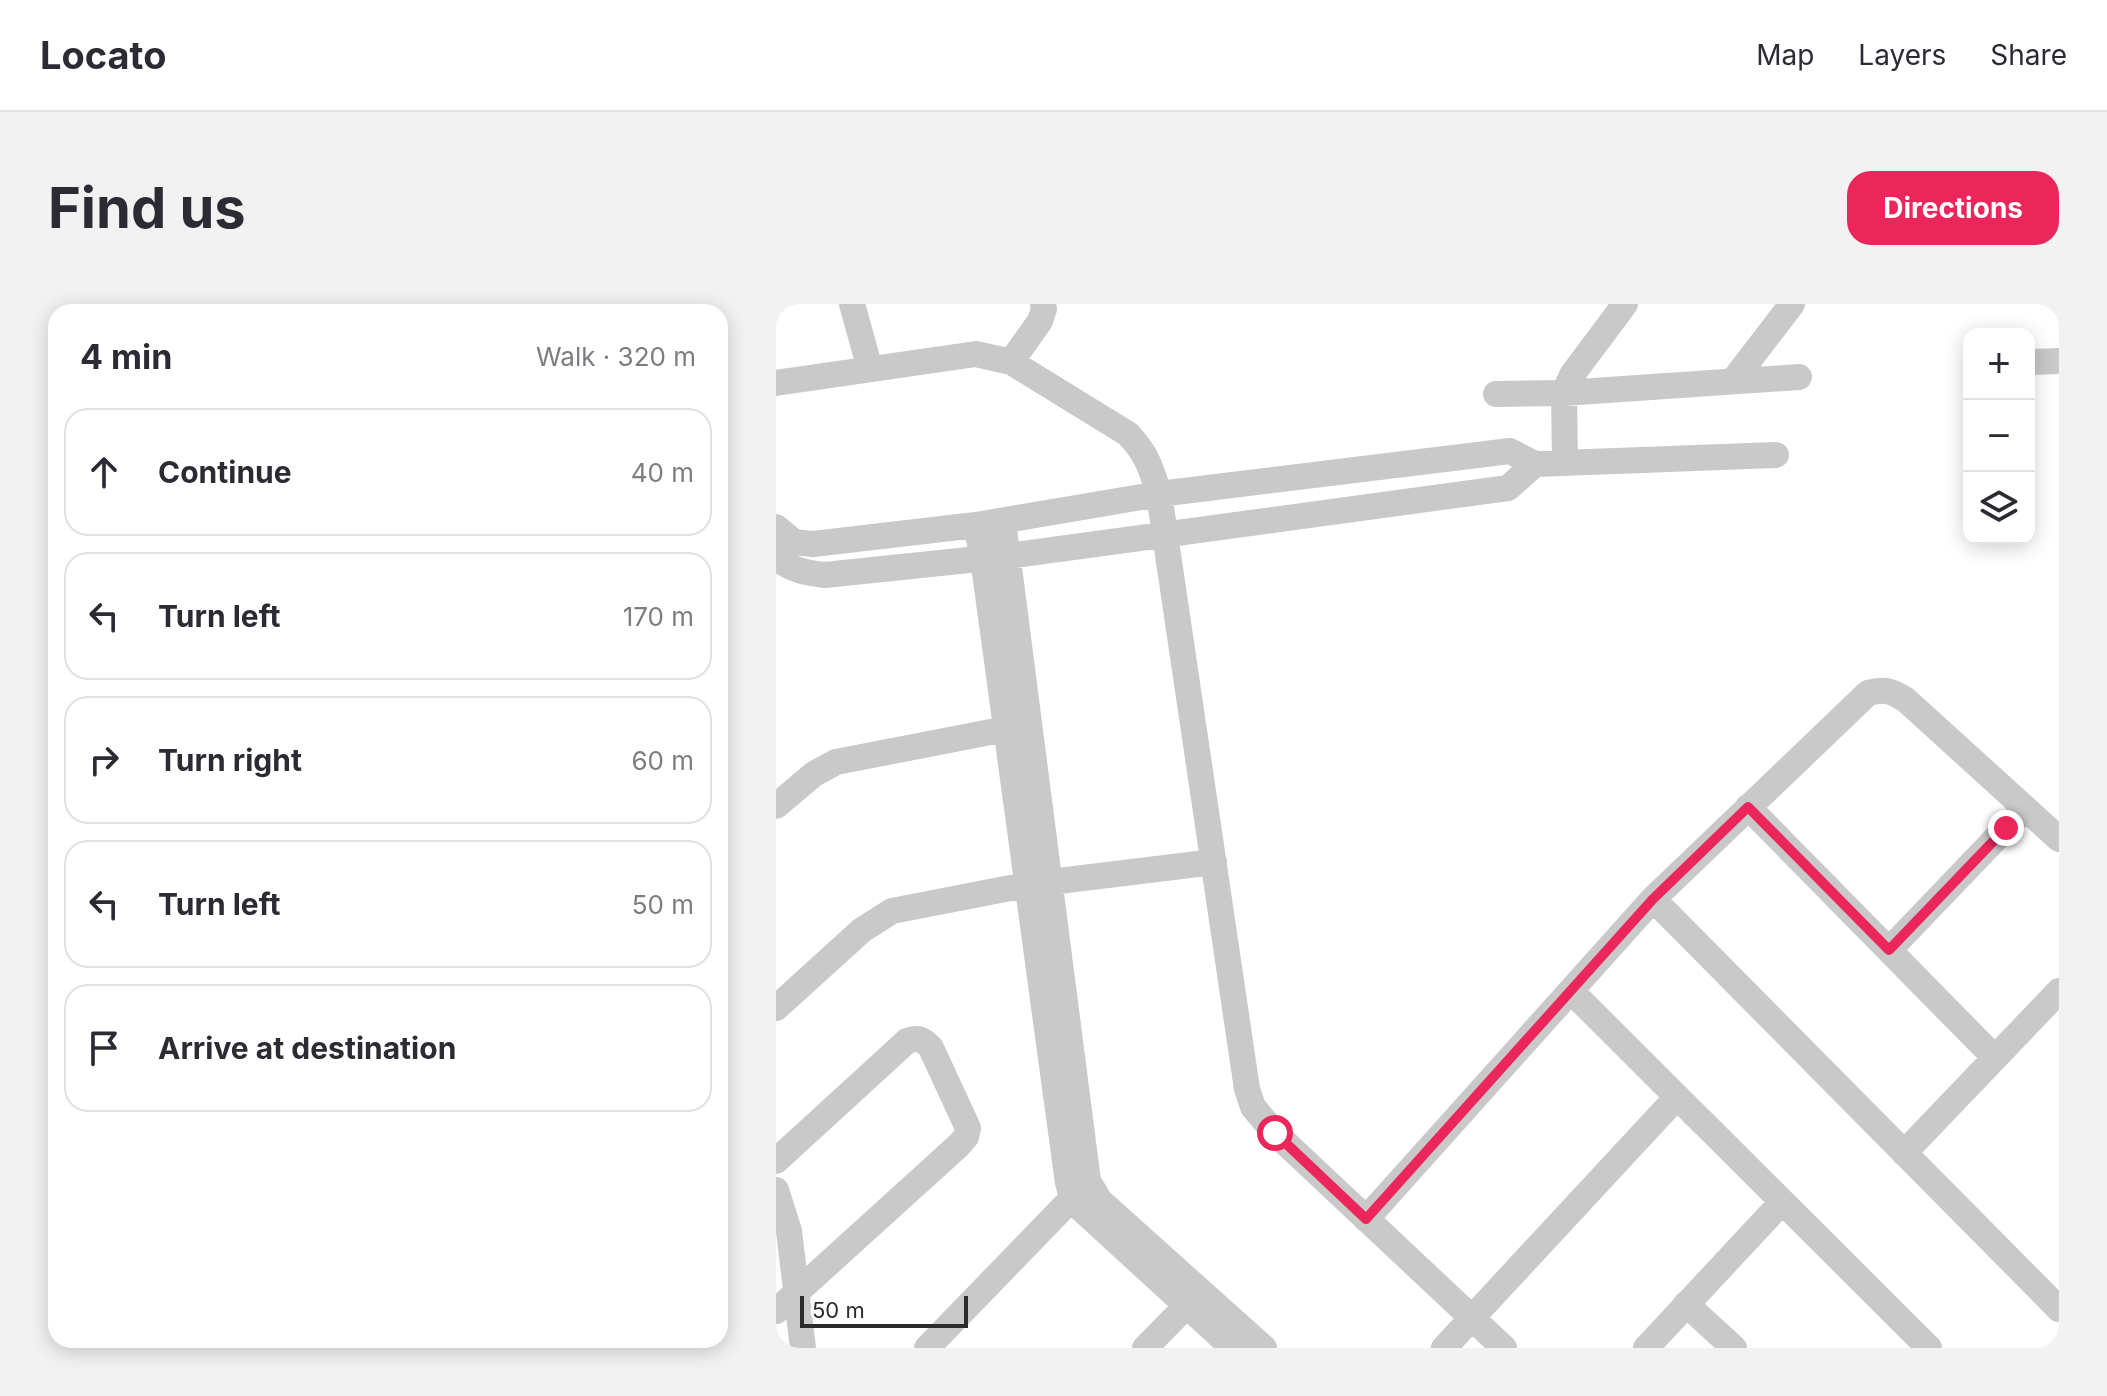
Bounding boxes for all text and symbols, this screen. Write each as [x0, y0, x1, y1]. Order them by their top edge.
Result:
text: Locato [40, 32, 166, 78]
text: Map [1756, 38, 1814, 72]
text: Layers [1858, 38, 1946, 72]
text: Share [1990, 38, 2067, 72]
button: Directions [1847, 171, 2059, 245]
text: Find us [48, 174, 246, 242]
map controls [1963, 328, 2035, 544]
button: + [1963, 328, 2035, 400]
text: 4 min [80, 336, 172, 377]
text: Walk · 320 m [536, 341, 696, 372]
button: − [1963, 400, 2035, 472]
icon: ahead [82, 450, 126, 494]
text: Continue [158, 454, 292, 490]
text: 40 m [631, 457, 694, 488]
button: layers [1963, 472, 2035, 544]
icon: left [82, 594, 126, 638]
text: Turn left [158, 598, 280, 634]
text: 170 m [623, 601, 694, 632]
icon: right [82, 738, 126, 782]
text: Turn right [158, 742, 302, 778]
text: 60 m [631, 745, 694, 776]
route end [1988, 810, 2024, 846]
icon: left [82, 882, 126, 926]
text: Turn left [158, 886, 280, 922]
text: 50 m [632, 889, 694, 920]
icon: arrive [82, 1026, 126, 1070]
text: Arrive at destination [158, 1030, 456, 1066]
route start [1257, 1115, 1293, 1151]
scale bar [800, 1292, 968, 1328]
text: 50 m [812, 1297, 865, 1323]

